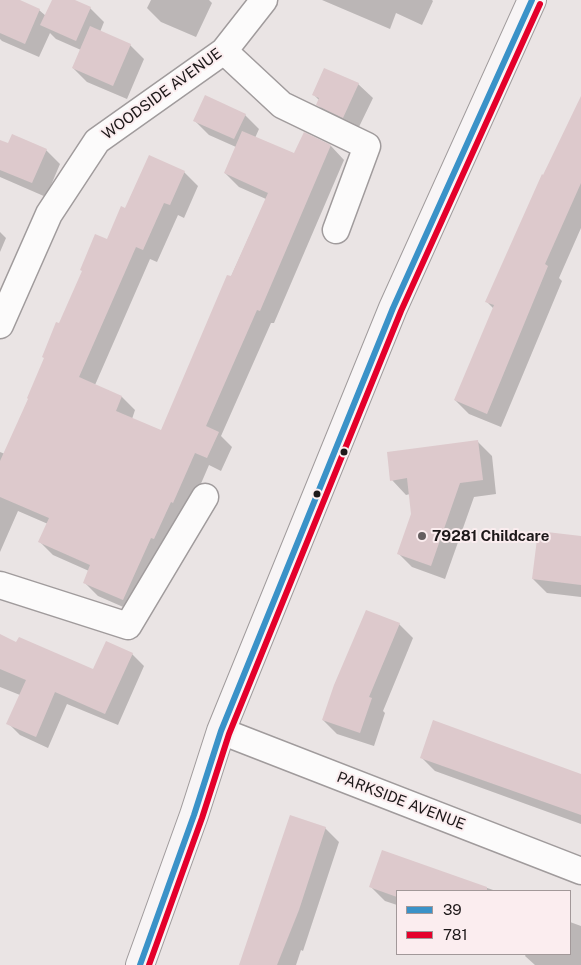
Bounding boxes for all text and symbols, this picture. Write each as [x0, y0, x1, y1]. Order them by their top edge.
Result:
street label: WOODSIDE AVENUE [99, 45, 225, 143]
unlabelled marker [339, 447, 349, 457]
unlabelled marker [312, 489, 322, 499]
place label: 79281 Childcare [432, 527, 549, 545]
marker: 79281 Childcare [416, 530, 428, 542]
street label: PARKSIDE AVENUE [334, 768, 468, 834]
legend [396, 890, 571, 955]
text: 39 [443, 901, 462, 918]
text: 781 [443, 926, 468, 943]

